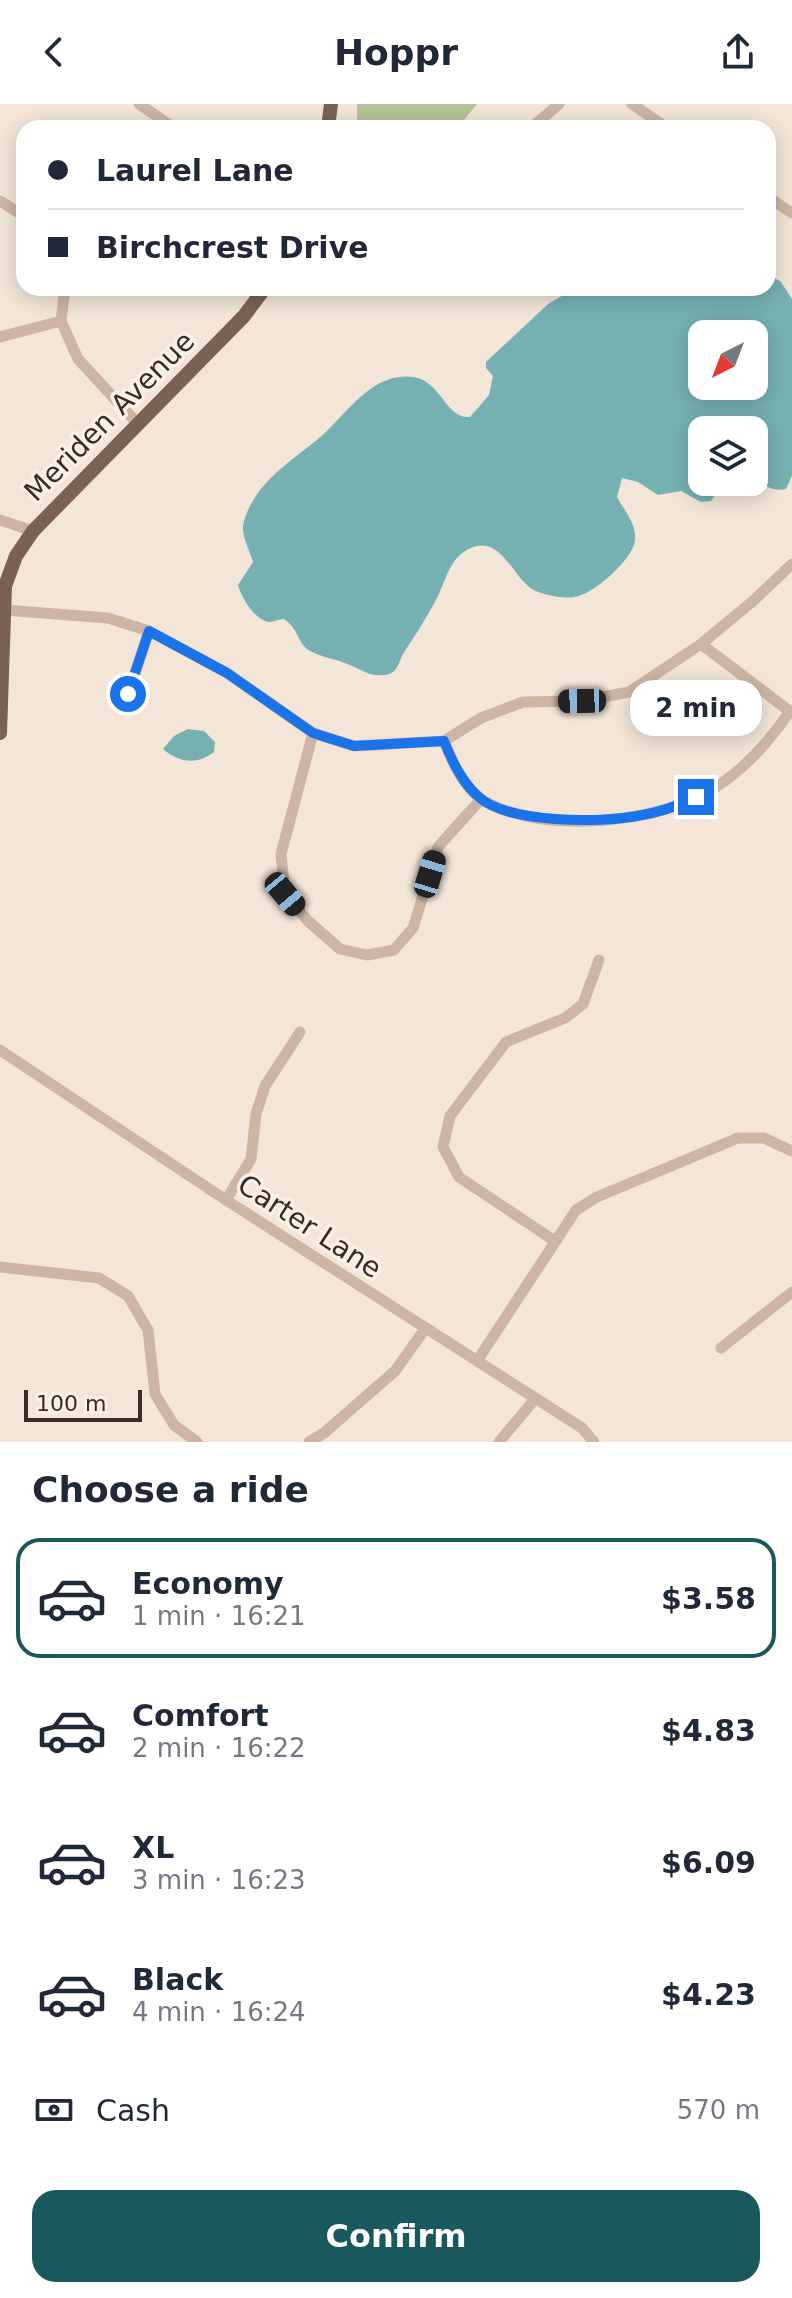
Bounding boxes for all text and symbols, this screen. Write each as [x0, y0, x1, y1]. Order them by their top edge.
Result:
icon: back [32, 30, 76, 74]
icon: share [716, 30, 760, 74]
text: Hoppr [334, 32, 458, 73]
text: Laurel Lane [96, 153, 294, 188]
text: Birchcrest Drive [96, 230, 369, 265]
north arrow [688, 320, 768, 400]
map controls [688, 320, 768, 496]
street label: Meriden Avenue [18, 325, 201, 508]
button: layers [688, 416, 768, 496]
route start [110, 676, 146, 712]
callout: 2 min [630, 681, 762, 737]
car [558, 689, 606, 713]
text: 2 min [655, 693, 737, 723]
route end [678, 779, 714, 815]
car [412, 848, 448, 900]
car [260, 868, 310, 920]
street label: Carter Lane [232, 1168, 388, 1285]
scale bar [24, 1386, 142, 1422]
text: 100 m [36, 1391, 106, 1416]
text: Choose a ride [32, 1469, 309, 1510]
icon: car [36, 1562, 108, 1634]
text: Economy [132, 1566, 284, 1601]
text: $3.58 [661, 1581, 756, 1616]
text: 1 min · 16:21 [132, 1601, 306, 1631]
icon: car [36, 1694, 108, 1766]
text: Comfort [132, 1698, 269, 1733]
text: $4.83 [661, 1713, 756, 1748]
text: 2 min · 16:22 [132, 1733, 306, 1763]
icon: car [36, 1826, 108, 1898]
text: XL [132, 1830, 174, 1865]
text: $6.09 [661, 1845, 756, 1880]
text: 3 min · 16:23 [132, 1865, 306, 1895]
icon: car [36, 1958, 108, 2030]
text: Black [132, 1962, 223, 1997]
text: $4.23 [661, 1977, 756, 2012]
text: 4 min · 16:24 [132, 1997, 306, 2027]
icon: cash [32, 2088, 76, 2132]
text: Cash [96, 2093, 170, 2128]
text: 570 m [677, 2095, 760, 2125]
button: Confirm [32, 2190, 760, 2282]

